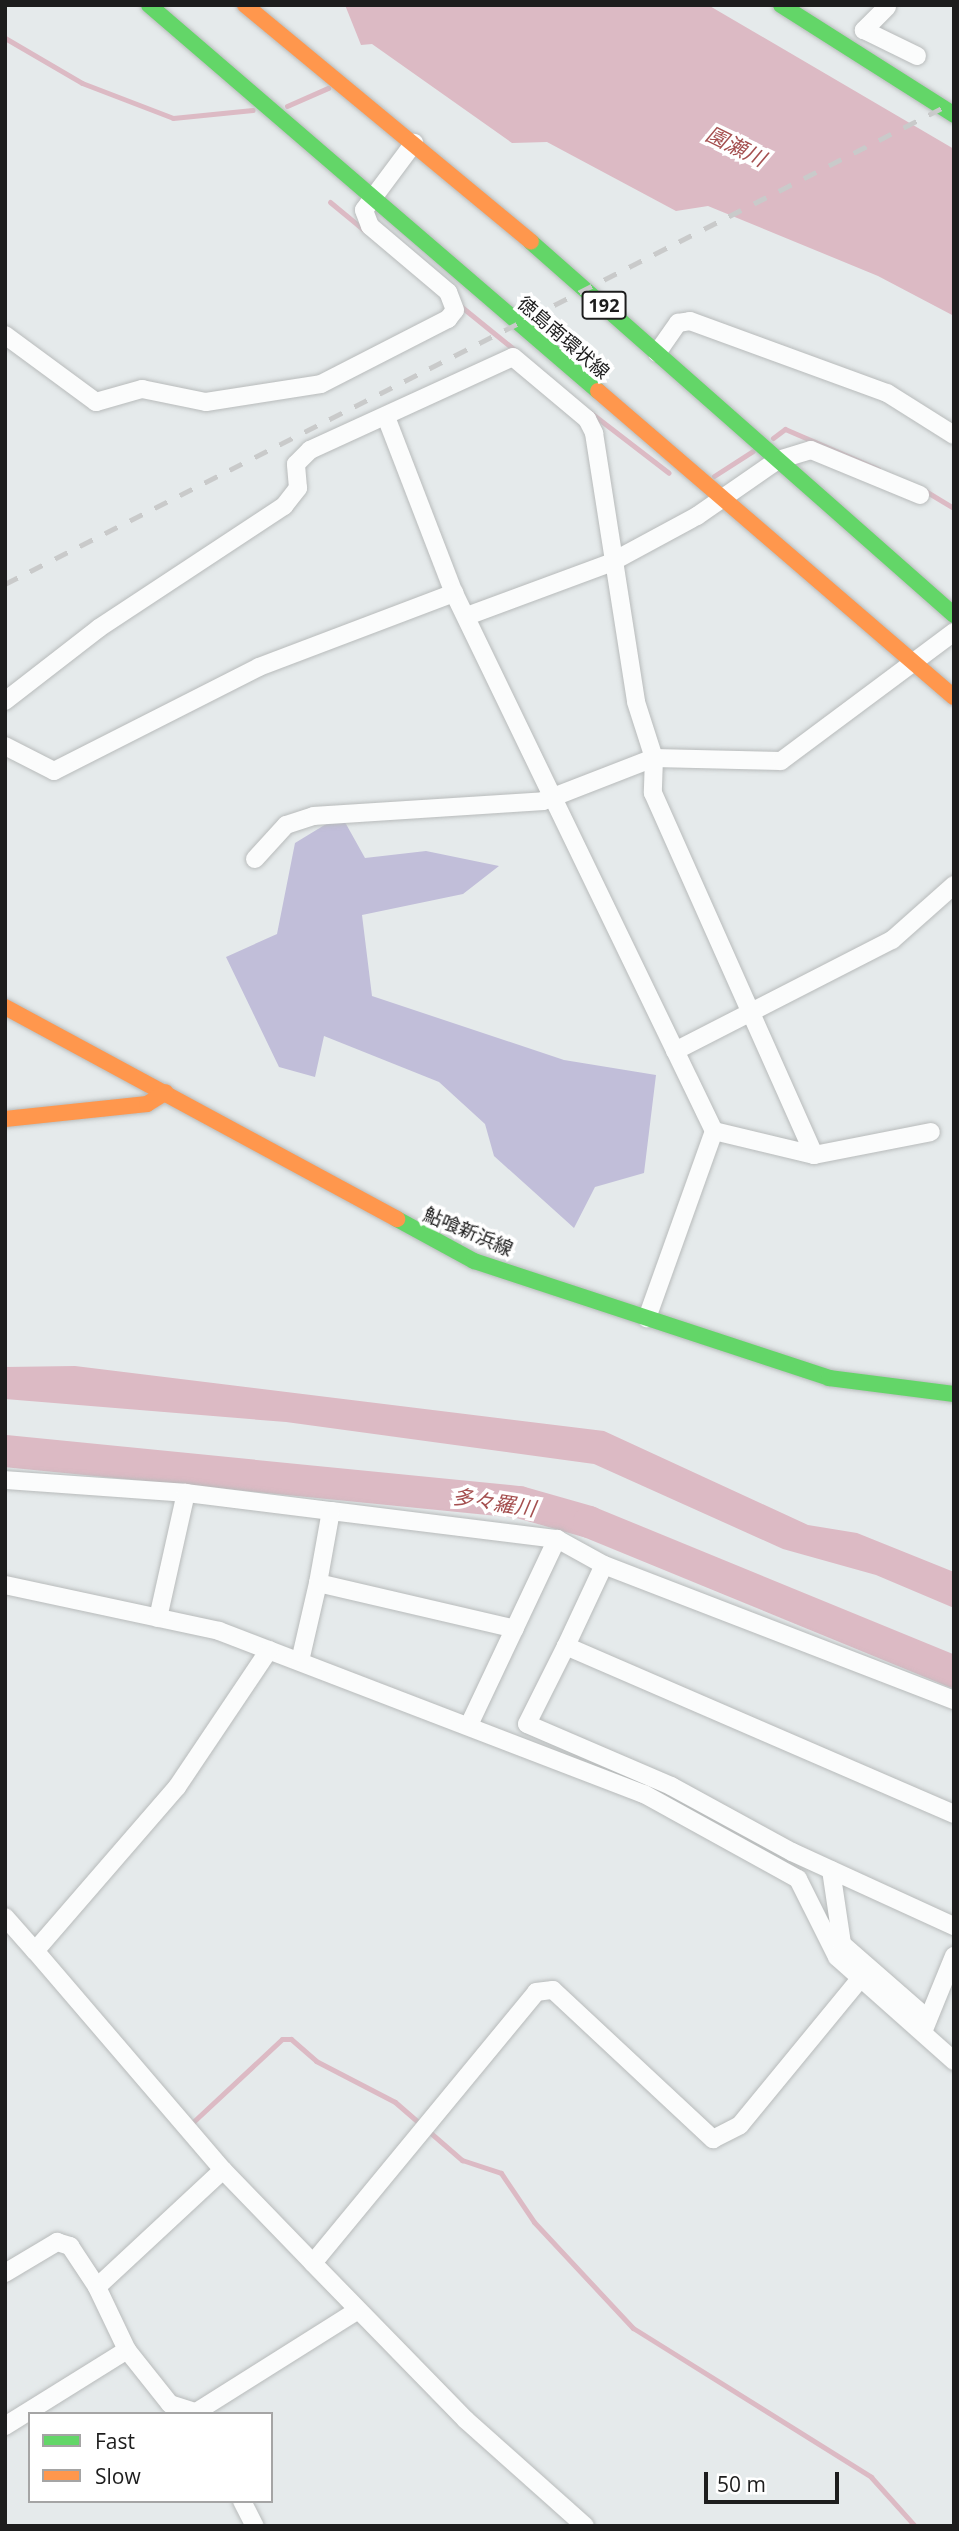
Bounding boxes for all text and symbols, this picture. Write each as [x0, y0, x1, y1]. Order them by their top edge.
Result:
water label: 園瀬川 [702, 121, 770, 171]
road number: 192 [581, 290, 627, 320]
street label: 徳島南環状線 [513, 292, 613, 384]
street label: 鮎喰新浜線 [420, 1203, 516, 1261]
water label: 多々羅川 [451, 1483, 537, 1521]
legend [28, 2412, 273, 2503]
text: Fast [95, 2427, 135, 2455]
scale bar [707, 2458, 842, 2502]
text: Slow [95, 2462, 141, 2490]
text: 50 m [717, 2470, 766, 2498]

